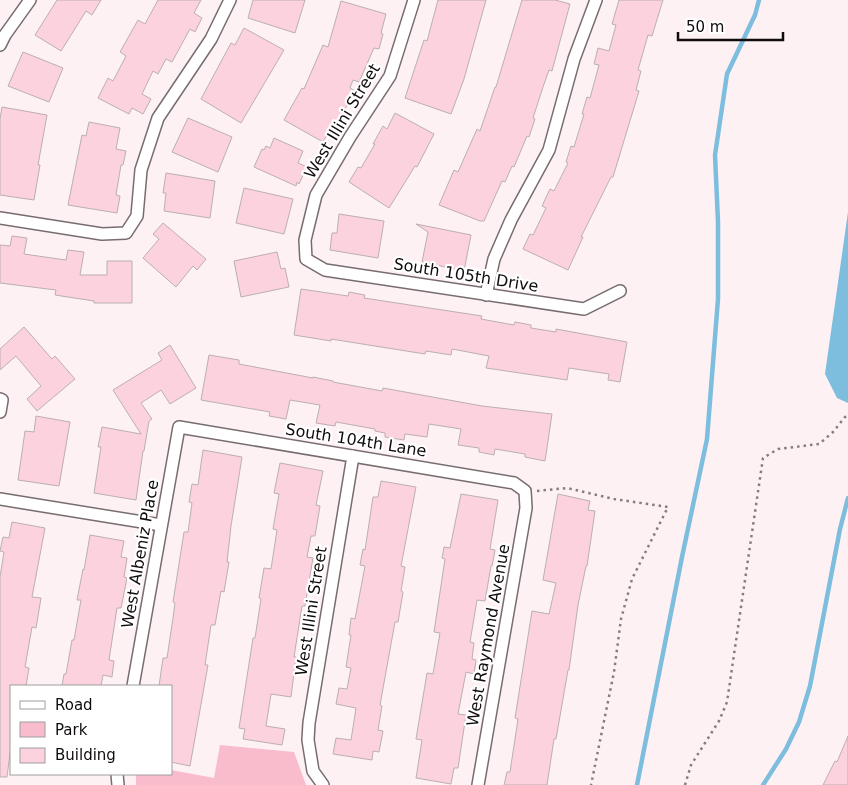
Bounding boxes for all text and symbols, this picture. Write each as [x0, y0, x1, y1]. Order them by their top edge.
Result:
scale bar [678, 10, 783, 42]
text: 50 m [686, 18, 724, 36]
street label: West Illini Street [300, 60, 384, 182]
street label: South 105th Drive [392, 254, 540, 296]
street label: South 104th Lane [284, 419, 428, 461]
street label: West Albeniz Place [118, 478, 162, 630]
street label: West Raymond Avenue [463, 542, 513, 728]
street label: West Illini Street [291, 545, 331, 677]
legend [10, 685, 172, 775]
text: Road [55, 696, 93, 714]
text: Park [55, 721, 88, 739]
text: Building [55, 746, 116, 764]

